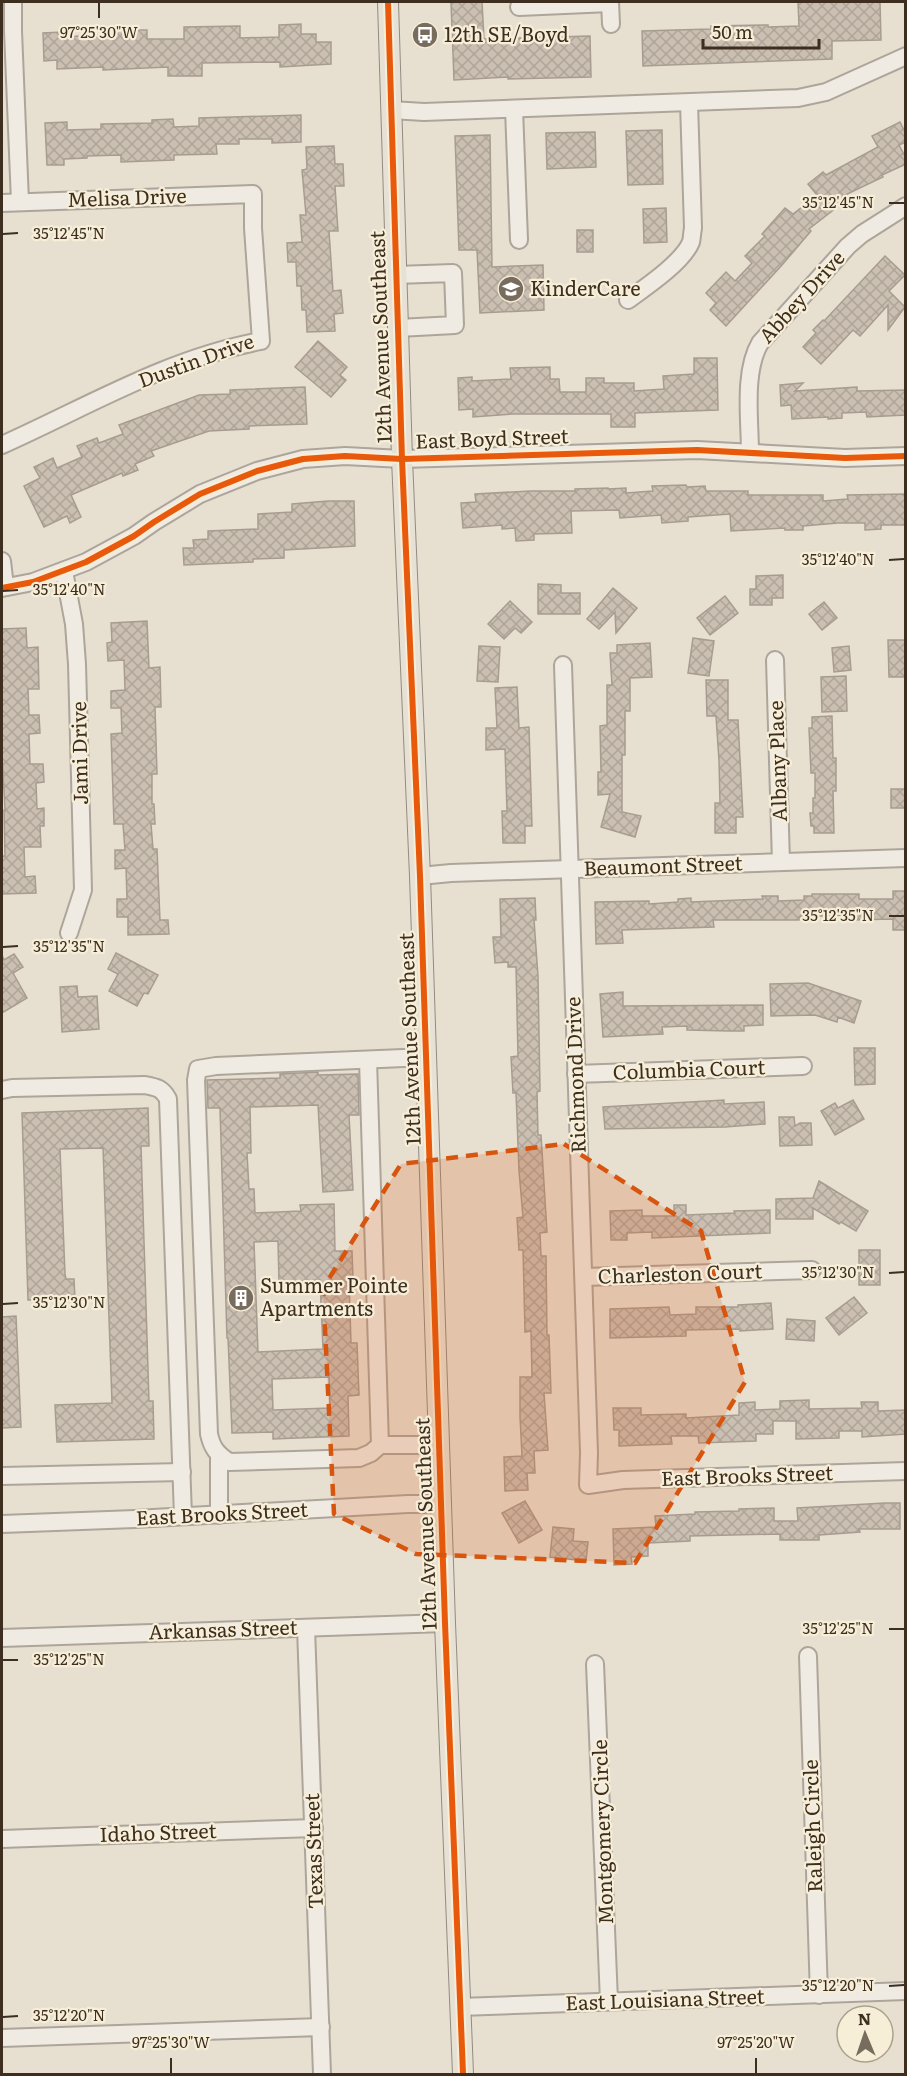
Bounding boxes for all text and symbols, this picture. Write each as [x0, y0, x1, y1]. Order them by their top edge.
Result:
scale bar [703, 12, 818, 50]
place label: 12th SE/Boyd [444, 18, 569, 48]
text: 50 m [712, 18, 753, 45]
text: 97°25'30"W [60, 20, 139, 43]
bus stop icon: 12th SE/Boyd [410, 20, 440, 50]
street label: Melisa Drive [67, 179, 187, 213]
text: 35°12'45"N [802, 190, 874, 213]
text: 35°12'45"N [33, 221, 105, 244]
street label: 12th Avenue Southeast [360, 230, 398, 444]
street label: Abbey Drive [751, 242, 851, 349]
place label: KinderCare [530, 272, 641, 302]
school or university icon: KinderCare [496, 274, 526, 304]
street label: Dustin Drive [133, 324, 257, 394]
street label: East Boyd Street [415, 419, 569, 455]
text: 35°12'40"N [801, 547, 875, 570]
text: 35°12'40"N [32, 577, 106, 600]
street label: Albany Place [759, 700, 793, 822]
street label: Jami Drive [62, 701, 94, 805]
street label: Beaumont Street [583, 846, 743, 882]
text: 35°12'35"N [802, 903, 874, 926]
street label: 12th Avenue Southeast [389, 932, 427, 1146]
text: 35°12'35"N [33, 934, 105, 957]
street label: Richmond Drive [556, 996, 592, 1154]
street label: Columbia Court [612, 1050, 766, 1086]
street label: Charleston Court [597, 1254, 763, 1290]
text: 35°12'30"N [802, 1260, 874, 1283]
place label: Summer Pointe Apartments [260, 1269, 408, 1322]
building icon: Summer Pointe Apartments [226, 1283, 256, 1313]
text: 35°12'30"N [33, 1290, 105, 1313]
street label: 12th Avenue Southeast [405, 1417, 443, 1631]
street label: East Brooks Street [660, 1456, 834, 1492]
street label: East Brooks Street [135, 1493, 309, 1531]
street label: Arkansas Street [148, 1610, 298, 1646]
text: 35°12'25"N [802, 1616, 874, 1639]
text: 35°12'25"N [33, 1647, 105, 1670]
street label: Montgomery Circle [583, 1739, 619, 1925]
street label: Raleigh Circle [794, 1759, 828, 1893]
street label: Texas Street [295, 1793, 329, 1910]
street label: Idaho Street [99, 1814, 217, 1848]
text: 35°12'20"N [802, 1973, 874, 1996]
street label: East Louisiana Street [565, 1980, 765, 2016]
text: 35°12'20"N [33, 2003, 105, 2026]
north arrow [835, 2004, 895, 2064]
text: N [857, 2006, 872, 2030]
text: 97°25'30"W [132, 2030, 211, 2053]
text: 97°25'20"W [717, 2030, 795, 2053]

